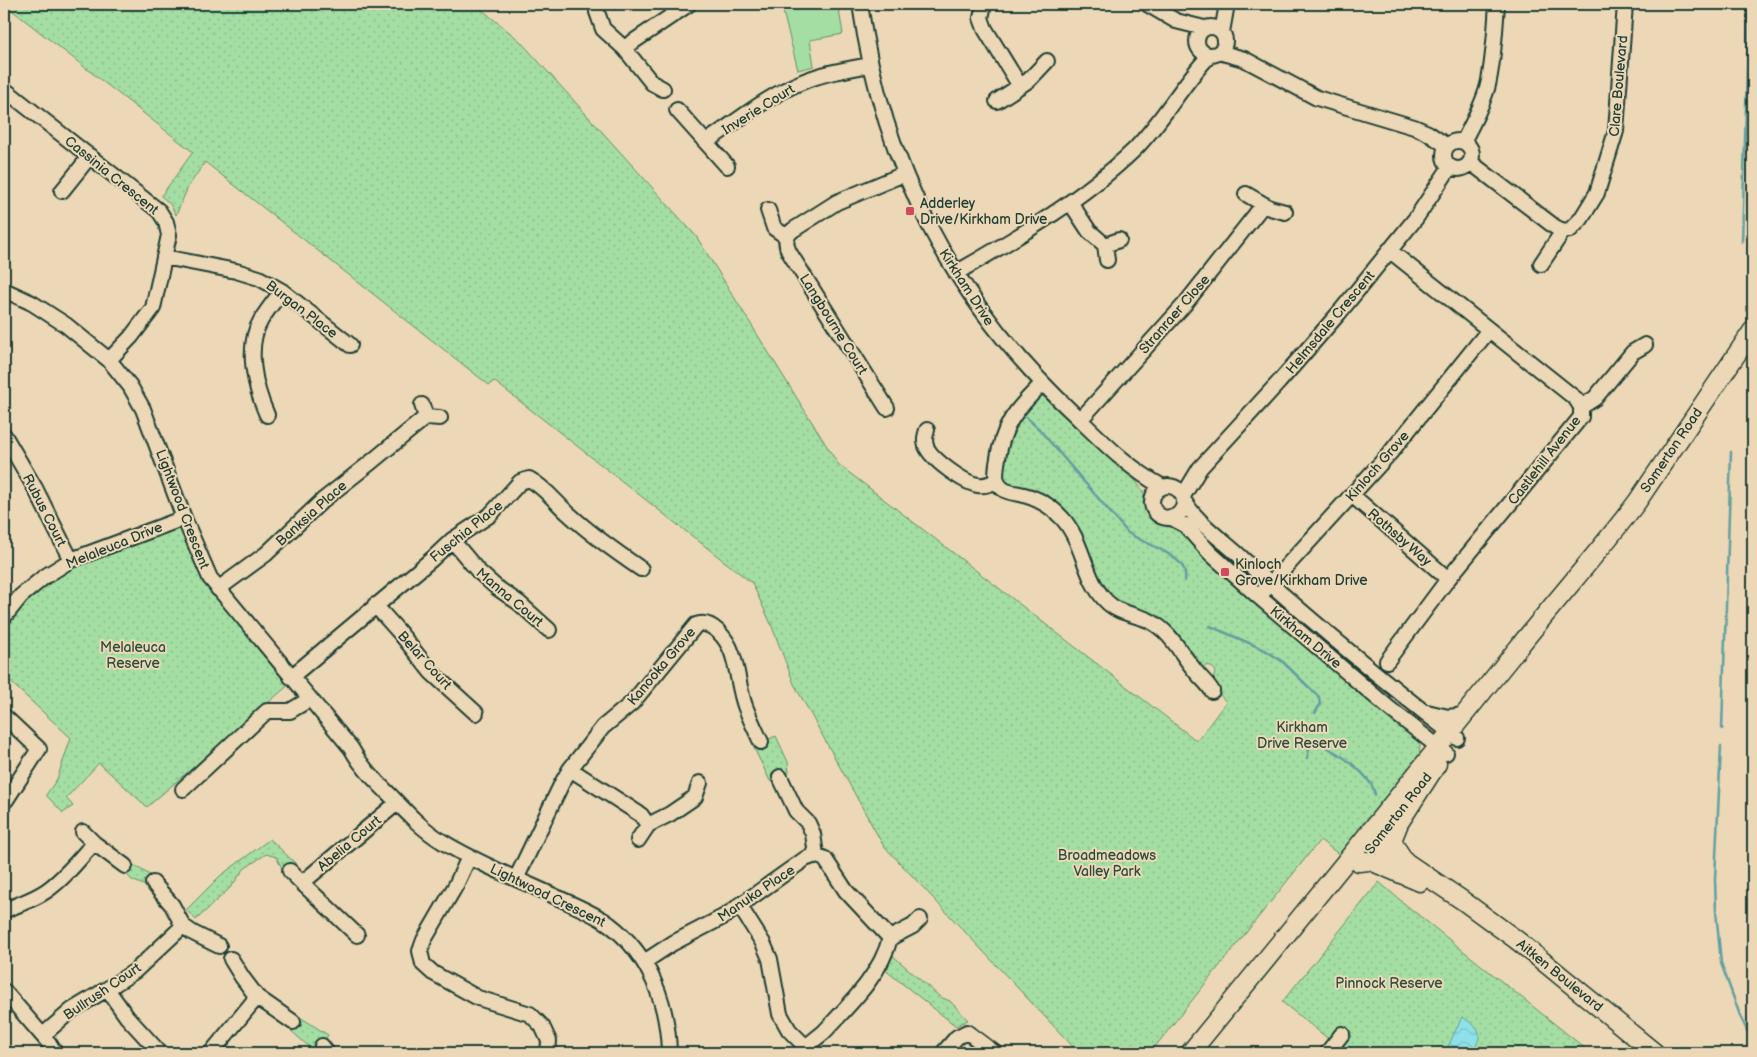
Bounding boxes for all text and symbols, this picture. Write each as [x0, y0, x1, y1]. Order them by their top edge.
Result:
street label: Clare Boulevard [1606, 35, 1631, 137]
street label: Inverie Court [719, 80, 798, 139]
street label: Cassinia Crescent [61, 132, 163, 219]
place label: Adderley Drive/Kirkham Drive [920, 195, 1047, 228]
marker: Adderley Drive/Kirkham Drive [904, 205, 916, 217]
street label: Kirkham Drive [935, 246, 998, 329]
street label: Helmsdale Crescent [1282, 267, 1379, 377]
street label: Langbourne Court [796, 271, 872, 378]
street label: Stranraer Close [1135, 271, 1213, 357]
street label: Burgan Place [262, 277, 341, 342]
street label: Somerton Road [1637, 405, 1706, 496]
street label: Castlehill Avenue [1504, 412, 1584, 508]
street label: Kinloch Grove [1342, 427, 1413, 505]
street label: Lightwood Crescent [152, 447, 213, 572]
street label: Rubus Court [19, 471, 70, 550]
street label: Banksia Place [272, 477, 350, 550]
street label: Fuschia Place [427, 497, 506, 566]
street label: Rothsby Way [1364, 505, 1436, 570]
street label: Melaleuca Drive [63, 518, 165, 573]
place label: Kinloch Grove/Kirkham Drive [1235, 556, 1368, 589]
street label: Manna Court [473, 564, 547, 631]
marker: Kinloch Grove/Kirkham Drive [1219, 566, 1231, 578]
street label: Kirkham Drive [1266, 603, 1345, 672]
street label: Kanooka Grove [624, 624, 699, 709]
street label: Belar Court [394, 628, 456, 694]
park label: Melaleuca Reserve [100, 639, 166, 672]
park label: Kirkham Drive Reserve [1257, 719, 1347, 752]
street label: Somerton Road [1361, 769, 1436, 857]
street label: Abelia Court [314, 811, 385, 875]
park label: Broadmeadows Valley Park [1058, 847, 1156, 880]
street label: Lightwood Crescent [487, 860, 609, 931]
street label: Manuka Place [714, 861, 798, 925]
street label: Aitken Boulevard [1513, 935, 1606, 1016]
street label: Bullrush Court [60, 959, 145, 1024]
park label: Pinnock Reserve [1335, 975, 1443, 992]

